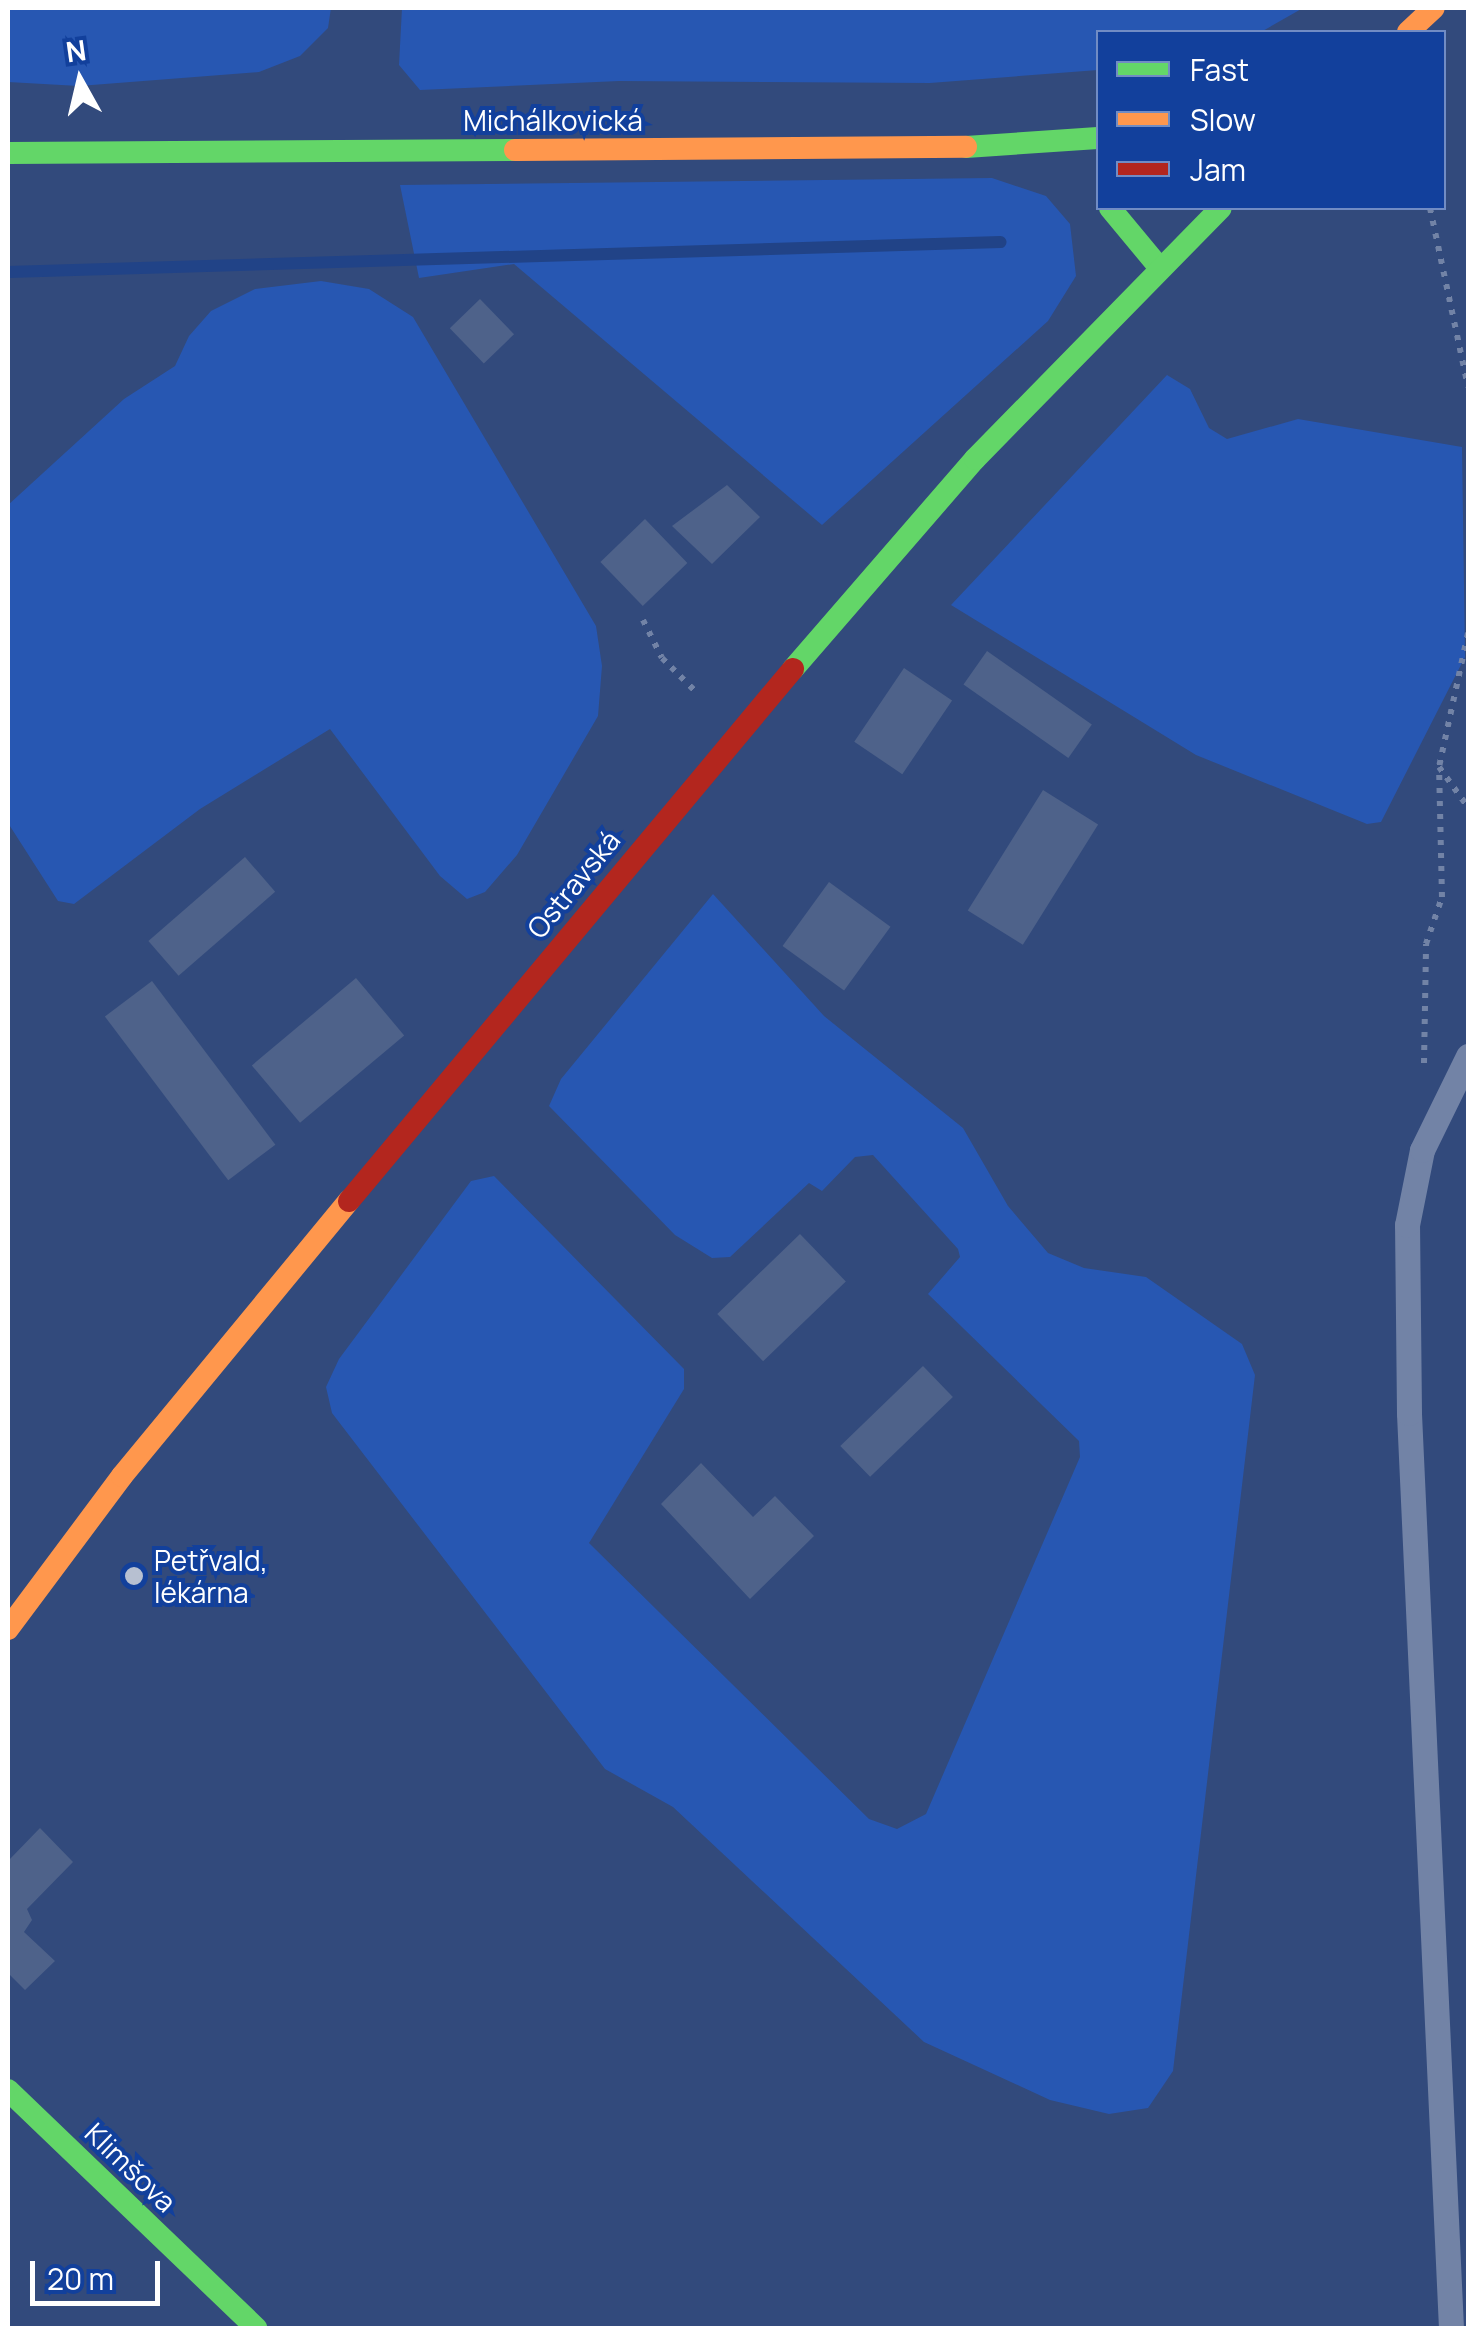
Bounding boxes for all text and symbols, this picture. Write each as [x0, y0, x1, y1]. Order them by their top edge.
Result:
north arrow [30, 30, 130, 130]
text: N [63, 30, 88, 71]
legend [1096, 30, 1446, 210]
text: Fast [1190, 49, 1249, 90]
text: Slow [1190, 99, 1256, 140]
street label: Michálkovická [463, 103, 643, 137]
text: Jam [1190, 149, 1246, 190]
street label: Ostravská [520, 823, 626, 945]
place label: Petřvald, lékárna [154, 1543, 268, 1609]
marker: Petřvald, lékárna [123, 1565, 145, 1587]
street label: Klimšova [79, 2116, 183, 2218]
scale bar [35, 2241, 165, 2303]
text: 20 m [47, 2258, 114, 2299]

